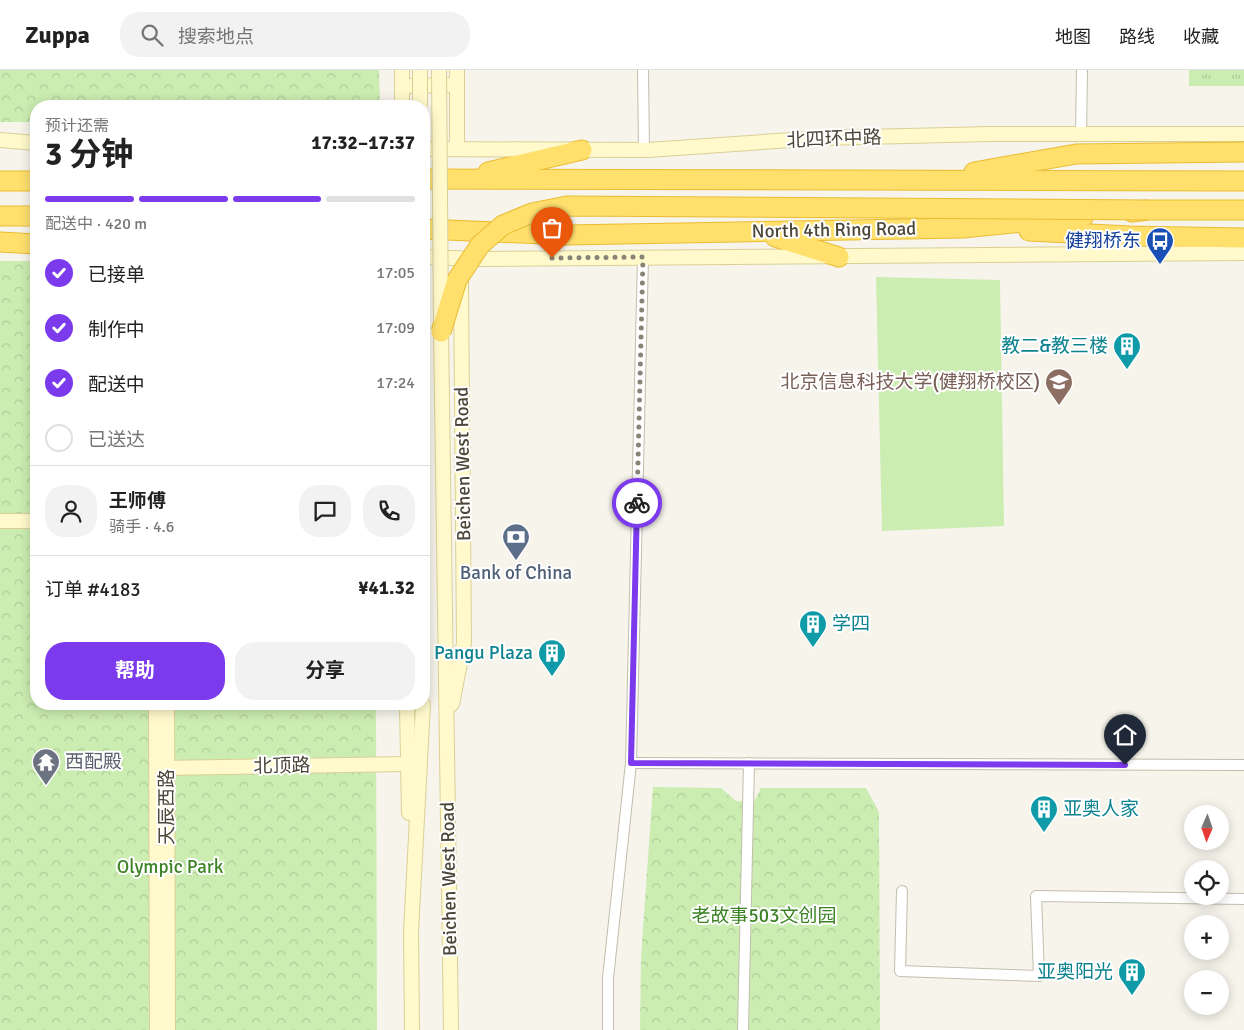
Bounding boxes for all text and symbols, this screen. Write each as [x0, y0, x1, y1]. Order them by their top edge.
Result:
search box [120, 12, 470, 57]
text: Zuppa [25, 20, 90, 50]
icon: search [138, 21, 166, 49]
text: 搜索地点 [178, 25, 254, 49]
text: 地图 [1055, 26, 1091, 48]
text: 路线 [1119, 26, 1155, 48]
text: 收藏 [1183, 26, 1219, 48]
text: 预计还需 [45, 116, 109, 136]
street label: 北四环中路 [786, 125, 882, 153]
text: 17:32–17:37 [311, 131, 415, 155]
text: 3 分钟 [45, 135, 133, 174]
pin [531, 207, 573, 258]
text: 配送中 · 420 m [45, 214, 147, 234]
icon: bag [538, 214, 566, 242]
street label: North 4th Ring Road [752, 217, 916, 243]
bus stop icon: 健翔桥东 [1145, 226, 1175, 265]
place label: 健翔桥东 [1065, 229, 1141, 253]
icon: check [45, 259, 73, 287]
text: 已接单 [88, 263, 145, 287]
text: 17:05 [376, 263, 415, 283]
icon: check [45, 314, 73, 342]
text: 制作中 [88, 318, 145, 342]
text: 17:09 [376, 318, 415, 338]
building icon: 教二&教三楼 [1112, 331, 1142, 370]
place label: 教二&教三楼 [1001, 334, 1108, 358]
school or university icon: 北京信息科技大学(健翔桥校区) [1044, 367, 1074, 406]
icon: check [45, 369, 73, 397]
place label: 北京信息科技大学(健翔桥校区) [780, 370, 1040, 394]
text: 配送中 [88, 373, 145, 397]
text: 17:24 [376, 373, 415, 393]
street label: Beichen West Road [450, 387, 476, 541]
text: 已送达 [88, 428, 145, 452]
courier [612, 478, 662, 528]
button: person [45, 485, 97, 537]
button: chat [299, 485, 351, 537]
button: phone [363, 485, 415, 537]
text: 王师傅 [109, 489, 166, 513]
icon: bike [623, 489, 651, 517]
text: 骑手 · 4.6 [109, 517, 174, 537]
bank icon: Bank of China [501, 522, 531, 561]
place label: Bank of China [460, 561, 572, 585]
text: ¥41.32 [358, 576, 415, 600]
text: 订单 #4183 [45, 578, 140, 602]
building icon: 学四 [798, 609, 828, 648]
place label: 学四 [832, 612, 870, 636]
building icon: Pangu Plaza [537, 638, 567, 677]
place label: Pangu Plaza [434, 641, 533, 665]
button: 帮助 [45, 642, 225, 700]
button: 分享 [235, 642, 415, 700]
pin [1104, 714, 1146, 765]
icon: home [1111, 721, 1139, 749]
temple icon: 西配殿 [31, 747, 61, 786]
place label: 西配殿 [65, 750, 122, 774]
street label: 北顶路 [253, 754, 311, 778]
street label: 天辰西路 [155, 769, 179, 845]
building icon: 亚奥人家 [1029, 794, 1059, 833]
place label: 亚奥人家 [1063, 797, 1139, 821]
street label: Beichen West Road [436, 802, 462, 956]
north arrow [1184, 805, 1229, 850]
map controls [1184, 805, 1229, 1015]
park label: Olympic Park [117, 855, 224, 879]
button: locate [1184, 860, 1229, 905]
park label: 老故事503文创园 [692, 904, 836, 928]
button: + [1184, 915, 1229, 960]
building icon: 亚奥阳光 [1117, 957, 1147, 996]
place label: 亚奥阳光 [1037, 960, 1113, 984]
button: − [1184, 970, 1229, 1015]

